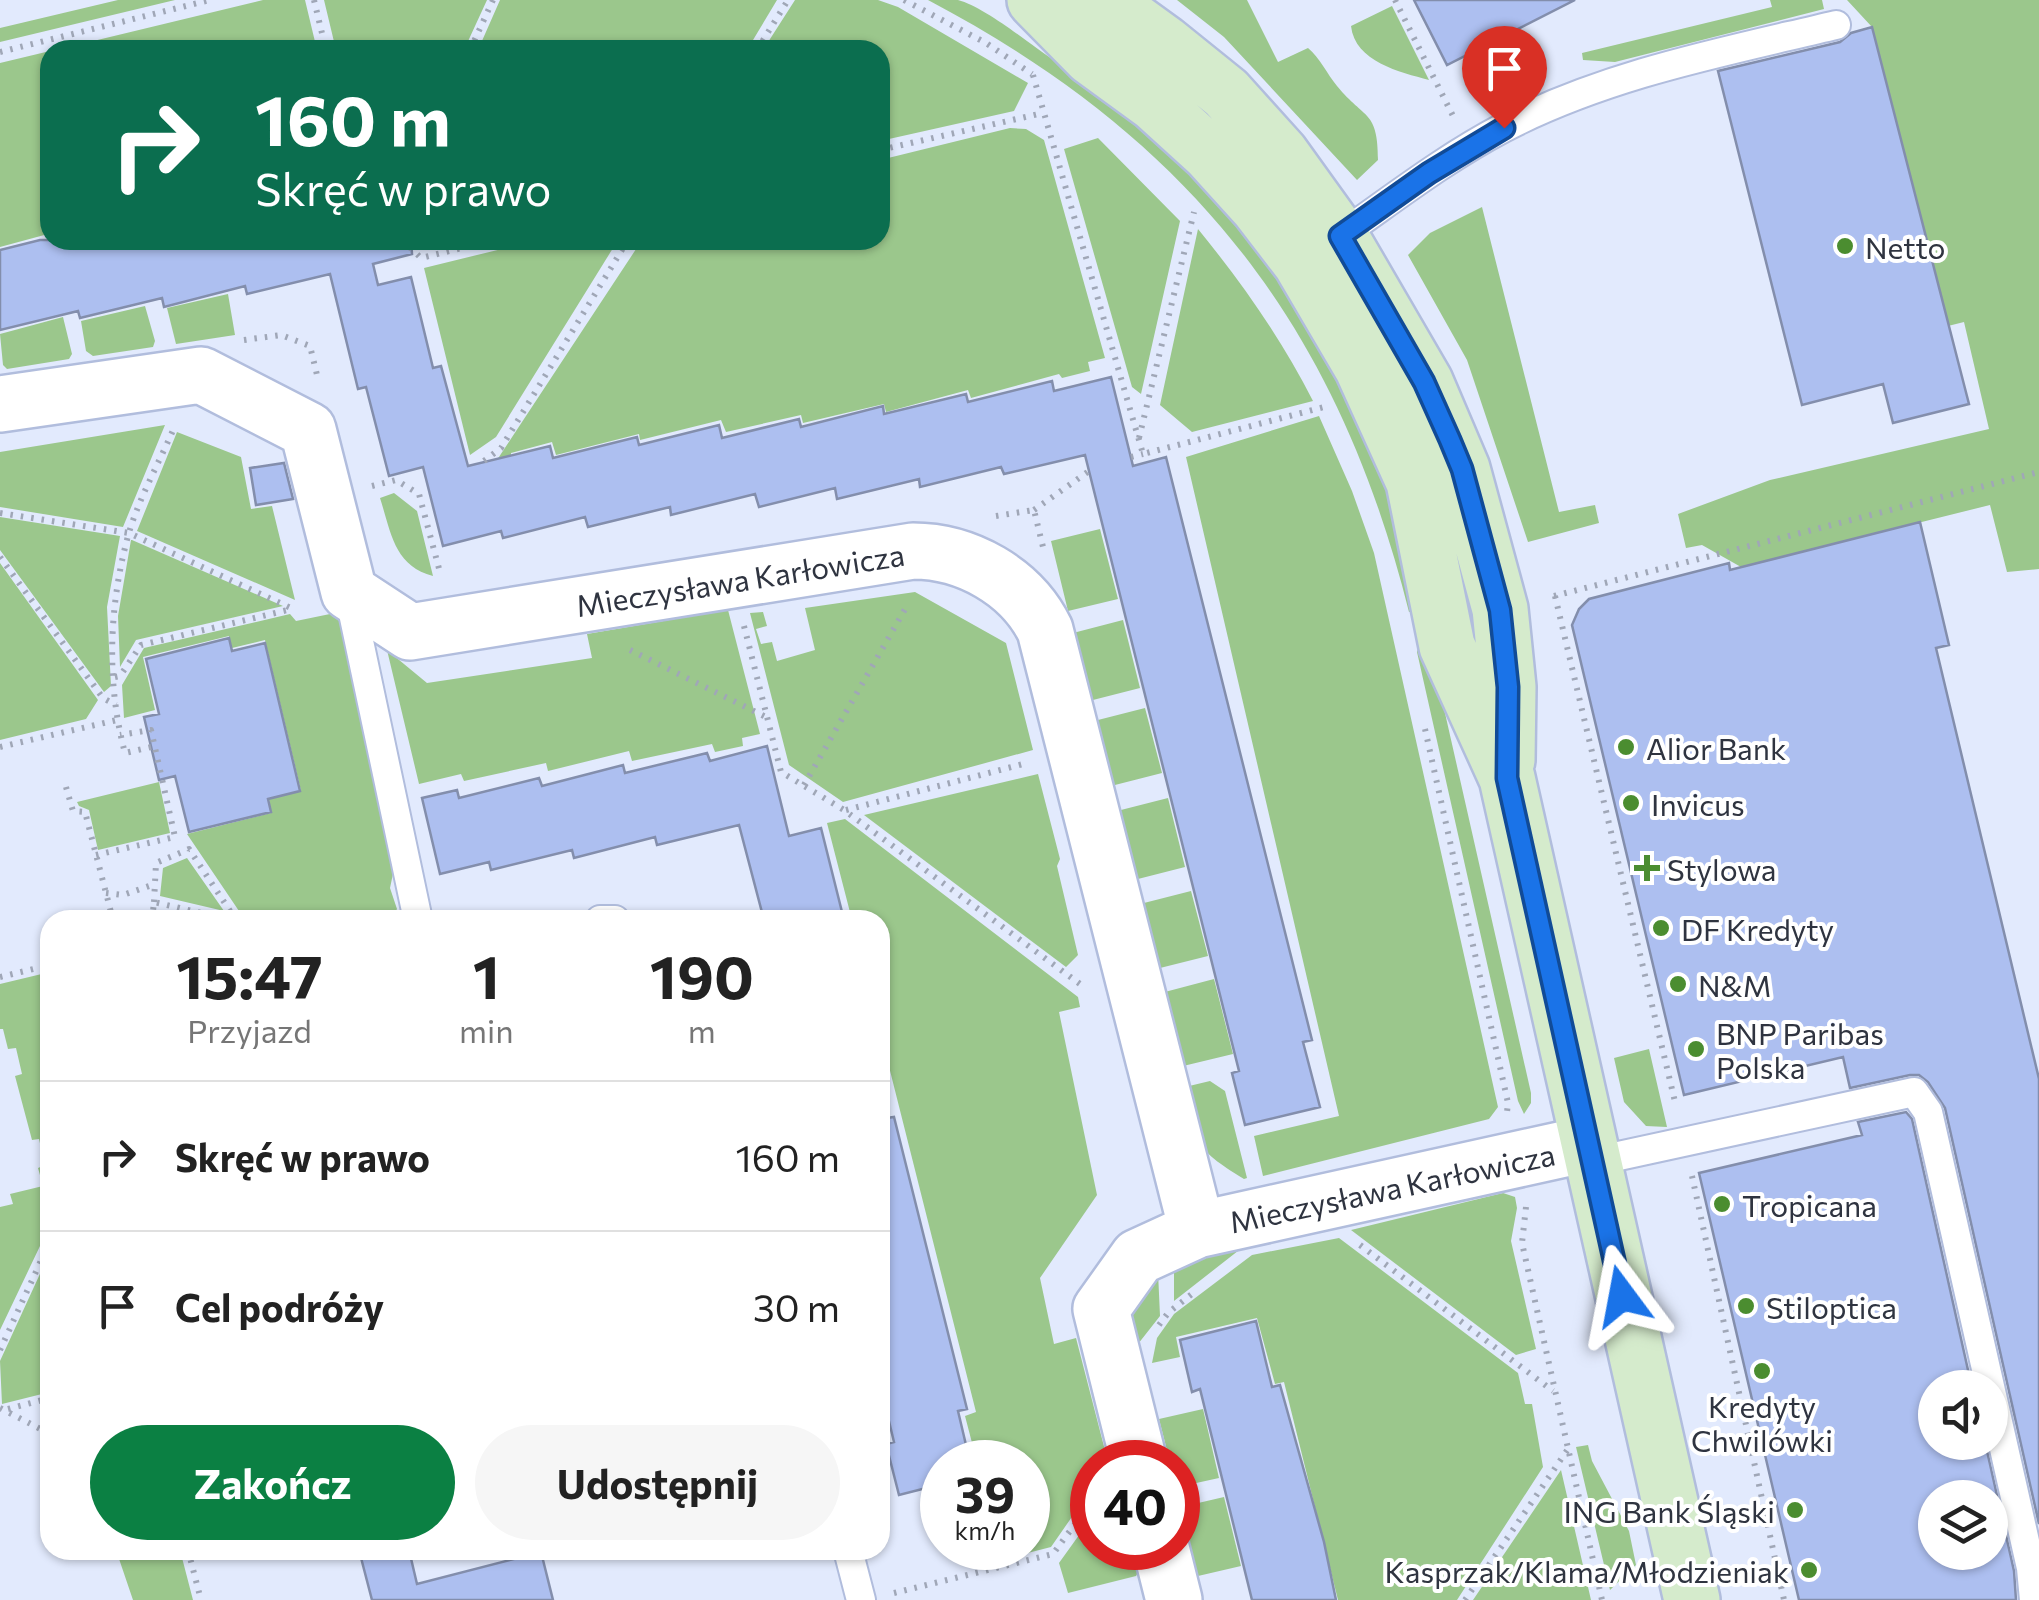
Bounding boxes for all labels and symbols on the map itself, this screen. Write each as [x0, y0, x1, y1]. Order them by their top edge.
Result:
pin [1462, 26, 1547, 129]
place label: Netto [1865, 228, 1946, 265]
marker: Netto [1834, 235, 1856, 257]
street label: Mieczysława Karłowicza [573, 535, 907, 623]
place label: Alior Bank [1646, 729, 1786, 766]
marker: Alior Bank [1615, 736, 1637, 758]
place label: Invicus [1651, 785, 1745, 822]
marker: Invicus [1620, 792, 1642, 814]
place label: Stylowa [1667, 850, 1777, 887]
marker: Stylowa [1636, 857, 1658, 879]
place label: DF Kredyty [1681, 910, 1834, 947]
marker: DF Kredyty [1650, 917, 1672, 939]
place label: N&M [1698, 966, 1771, 1003]
marker: N&M [1667, 973, 1689, 995]
place label: BNP Paribas Polska [1716, 1014, 1884, 1085]
marker: BNP Paribas Polska [1685, 1038, 1707, 1060]
street label: Mieczysława Karłowicza [1226, 1134, 1558, 1240]
place label: Tropicana [1742, 1186, 1877, 1223]
marker: Tropicana [1711, 1193, 1733, 1215]
position arrow [1570, 1244, 1674, 1348]
place label: Stiloptica [1766, 1288, 1897, 1325]
marker: Stiloptica [1735, 1295, 1757, 1317]
marker: Kredyty Chwilówki [1751, 1360, 1773, 1382]
place label: Kredyty Chwilówki [1691, 1387, 1833, 1458]
speed limit sign: 40 [1070, 1440, 1200, 1570]
place label: ING Bank Śląski [1563, 1492, 1775, 1529]
marker: ING Bank Śląski [1784, 1499, 1806, 1521]
place label: Kasprzak/Klama/Młodzieniak [1385, 1552, 1789, 1589]
marker: Kasprzak/Klama/Młodzieniak [1798, 1559, 1820, 1581]

